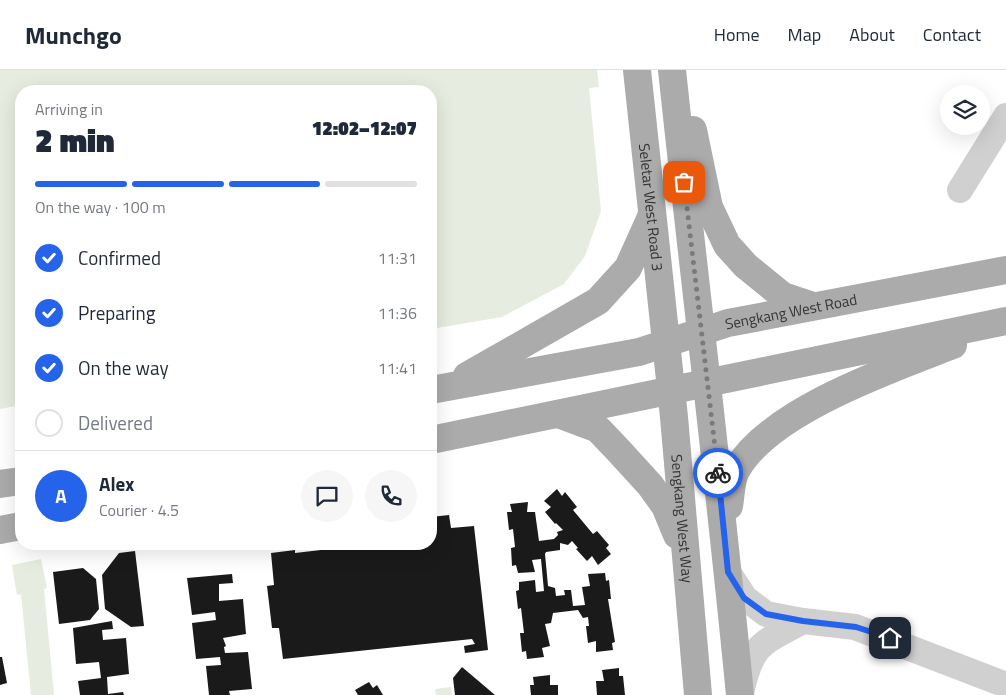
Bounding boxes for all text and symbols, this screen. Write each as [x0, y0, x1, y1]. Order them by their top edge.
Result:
text: Munchgo [25, 17, 122, 53]
text: Home [714, 21, 760, 48]
text: Map [788, 21, 821, 48]
text: About [849, 21, 895, 48]
text: Contact [923, 21, 981, 48]
map controls [940, 85, 990, 135]
button: layers [940, 85, 990, 135]
text: Arriving in [35, 97, 103, 121]
text: 12:02–12:07 [312, 113, 417, 142]
text: 2 min [35, 116, 115, 164]
street label: Seletar West Road 3 [633, 142, 670, 272]
pin [663, 161, 705, 203]
icon: bag [670, 168, 698, 196]
text: On the way · 100 m [35, 195, 166, 219]
text: Confirmed [78, 243, 161, 272]
icon: check [35, 244, 63, 272]
text: 11:31 [378, 246, 417, 270]
street label: Sengkang West Road [723, 287, 859, 335]
text: Preparing [78, 298, 155, 327]
icon: check [35, 299, 63, 327]
text: 11:36 [378, 301, 417, 325]
text: On the way [78, 353, 169, 382]
icon: check [35, 354, 63, 382]
text: 11:41 [378, 356, 417, 380]
text: Delivered [78, 408, 153, 437]
courier [693, 448, 743, 498]
street label: Sengkang West Way [666, 453, 700, 584]
icon: bike [704, 459, 732, 487]
text: Alex [99, 469, 134, 498]
button: chat [301, 470, 353, 522]
button: phone [365, 470, 417, 522]
text: A [55, 481, 67, 510]
text: Courier · 4.5 [99, 498, 179, 522]
pin [869, 617, 911, 659]
icon: home [876, 624, 904, 652]

